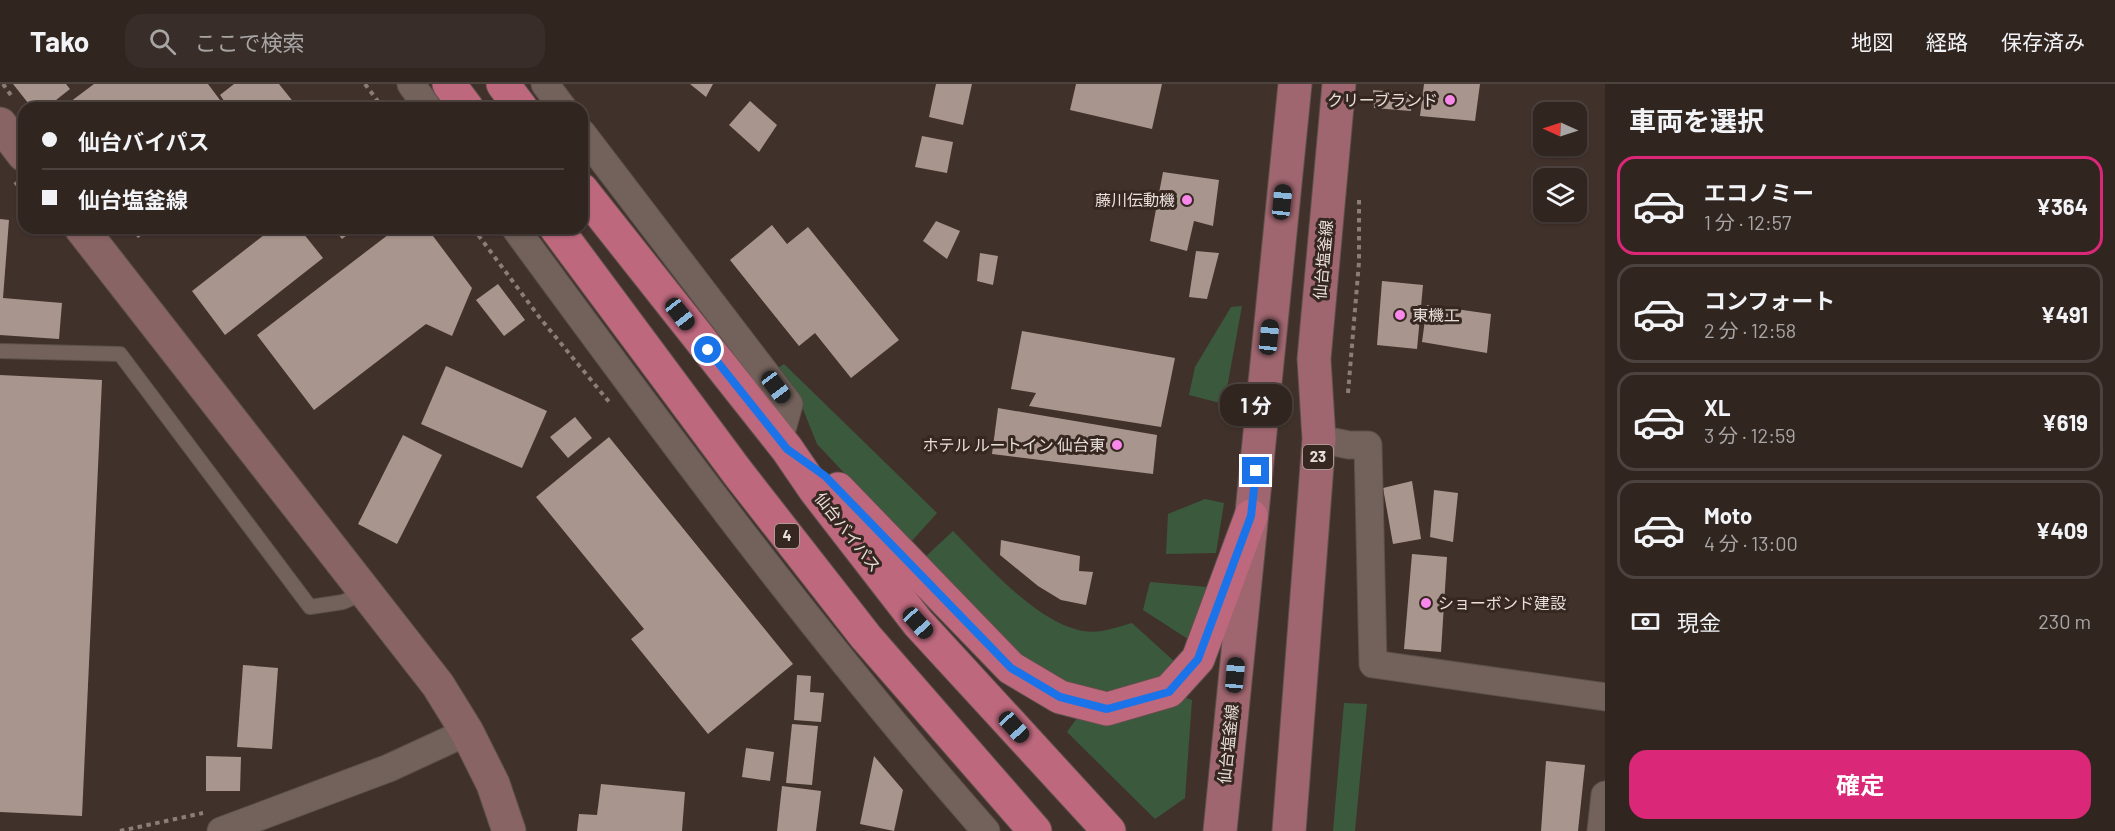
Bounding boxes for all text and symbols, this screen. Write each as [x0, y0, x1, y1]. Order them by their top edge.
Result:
search box [125, 14, 545, 68]
text: Tako [30, 24, 89, 58]
icon: search [146, 25, 179, 58]
text: ここで検索 [194, 29, 304, 55]
text: 地図 [1851, 29, 1893, 54]
text: 経路 [1926, 29, 1968, 54]
text: 保存済み [2001, 29, 2085, 54]
place label: クリーブランド [1327, 90, 1438, 109]
marker: クリーブランド [1443, 93, 1457, 107]
north arrow [1533, 102, 1587, 156]
map controls [1533, 102, 1587, 222]
text: 車両を選択 [1629, 104, 1764, 136]
text: 仙台バイパス [78, 128, 210, 154]
button: layers [1533, 168, 1587, 222]
icon: car [1632, 179, 1686, 233]
text: エコノミー [1704, 179, 1814, 205]
car [1271, 183, 1293, 221]
text: 仙台塩釜線 [78, 186, 188, 212]
place label: 藤川伝動機 [1095, 190, 1175, 209]
marker: 藤川伝動機 [1180, 193, 1194, 207]
text: ¥364 [2036, 193, 2088, 219]
text: 1 分 · 12:57 [1704, 210, 1791, 234]
street label: 仙台塩釜線 [1310, 219, 1335, 301]
icon: car [1632, 287, 1686, 341]
text: コンフォート [1704, 287, 1835, 313]
car [662, 294, 698, 334]
text: ¥491 [2041, 301, 2088, 327]
place label: 東機工 [1412, 305, 1460, 324]
marker: 東機工 [1393, 308, 1407, 322]
car [1258, 318, 1280, 356]
text: 2 分 · 12:58 [1704, 318, 1796, 342]
route start [694, 336, 721, 363]
car [758, 367, 794, 407]
callout: 1 分 [1220, 384, 1292, 426]
text: 1 分 [1240, 393, 1272, 417]
text: XL [1704, 394, 1730, 420]
icon: car [1632, 395, 1686, 449]
text: ¥619 [2042, 409, 2088, 435]
text: 3 分 · 12:59 [1704, 423, 1796, 447]
place label: ホテル ルートイン 仙台東 [923, 435, 1105, 454]
marker: ホテル ルートイン 仙台東 [1110, 438, 1124, 452]
road number: 23 [1303, 445, 1333, 469]
route end [1242, 457, 1269, 484]
street label: 仙台バイパス [811, 488, 885, 575]
text: Moto [1704, 502, 1752, 528]
icon: car [1632, 503, 1686, 557]
text: ¥409 [2035, 517, 2088, 543]
road number: 4 [775, 524, 799, 548]
text: 4 分 · 13:00 [1704, 531, 1798, 555]
place label: ショーボンド建設 [1438, 593, 1566, 612]
marker: ショーボンド建設 [1419, 596, 1433, 610]
car [899, 604, 937, 642]
icon: cash [1629, 605, 1662, 638]
text: 現金 [1677, 609, 1721, 635]
text: 230 m [2038, 609, 2091, 633]
car [1224, 656, 1246, 694]
street label: 仙台塩釜線 [1214, 703, 1241, 785]
car [995, 708, 1033, 746]
button: 確定 [1629, 750, 2091, 819]

